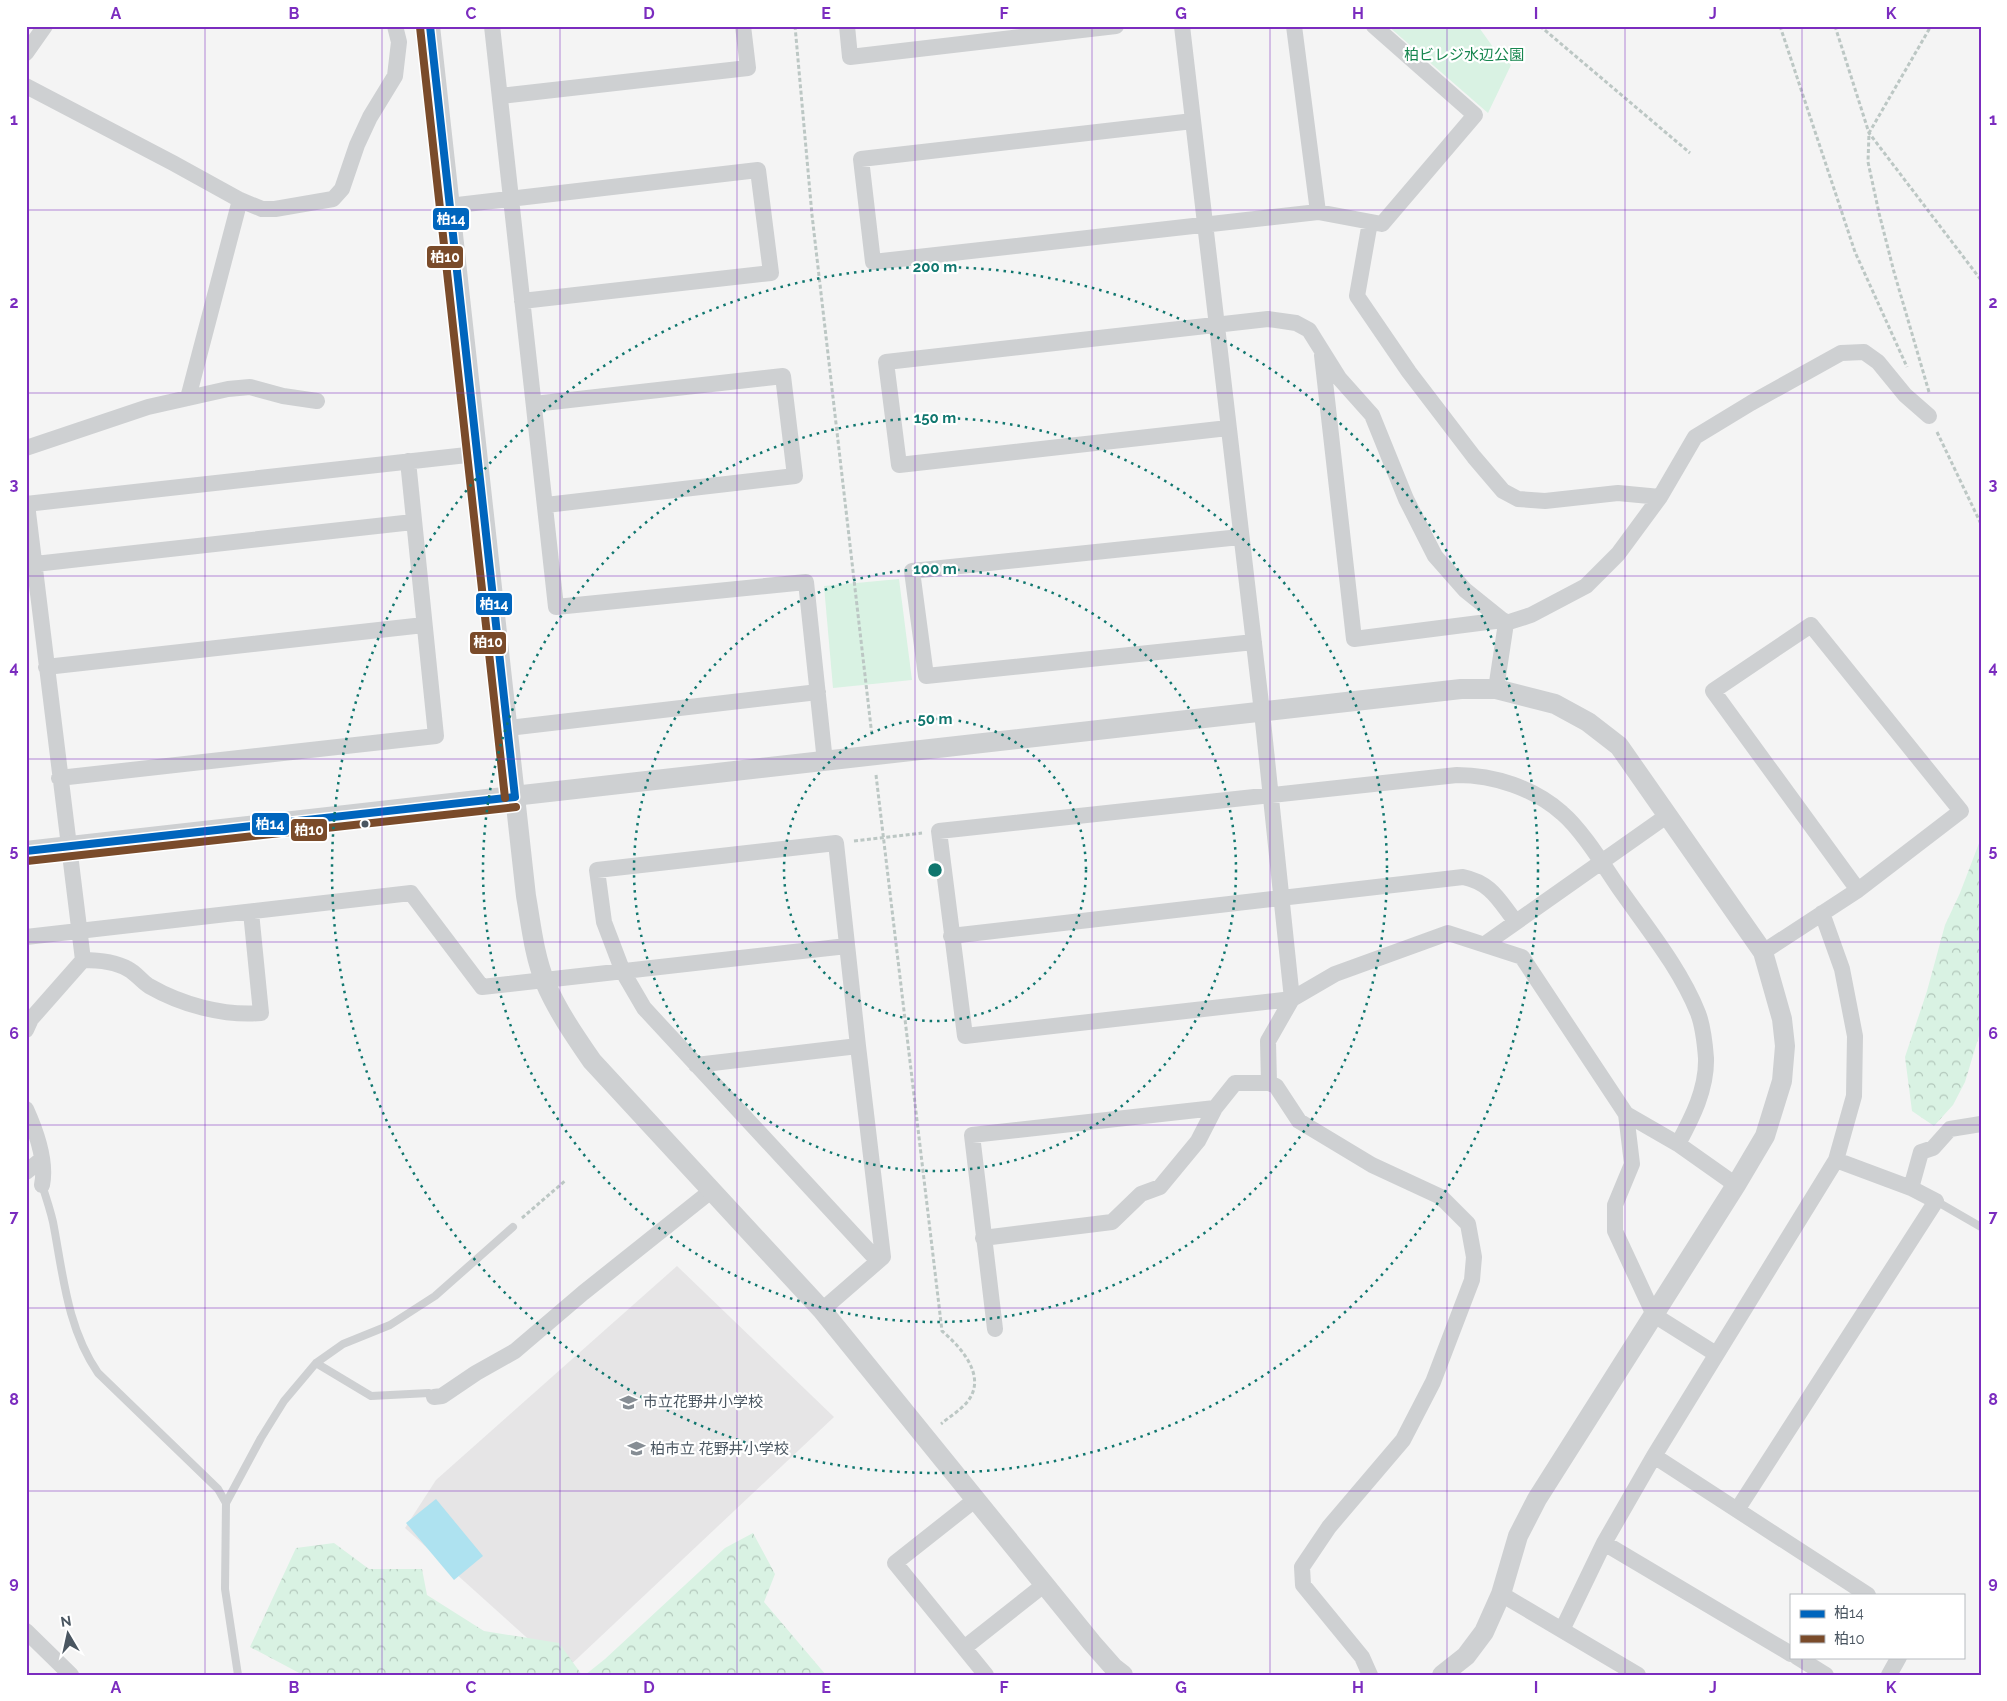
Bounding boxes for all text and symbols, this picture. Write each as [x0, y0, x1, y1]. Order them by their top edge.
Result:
text: A [111, 4, 122, 23]
text: B [289, 4, 300, 23]
text: C [466, 4, 477, 23]
text: D [643, 4, 655, 23]
text: E [821, 4, 831, 23]
text: F [999, 4, 1009, 23]
text: G [1175, 4, 1187, 23]
text: H [1352, 4, 1364, 23]
text: I [1534, 4, 1538, 23]
text: J [1709, 4, 1717, 23]
text: K [1886, 4, 1897, 23]
park label: 柏ビレジ水辺公園 [1404, 46, 1524, 64]
text: 1 [10, 110, 18, 129]
text: 1 [1989, 110, 1997, 129]
line badge: 柏14 [432, 207, 470, 231]
text: 柏14 [437, 211, 465, 227]
line badge: 柏10 [426, 245, 464, 269]
text: 柏10 [430, 249, 460, 265]
text: 200 m [913, 258, 957, 276]
text: 2 [9, 293, 19, 312]
text: 2 [1988, 293, 1998, 312]
text: 150 m [914, 409, 956, 427]
text: 3 [10, 475, 19, 494]
text: 3 [1989, 475, 1998, 494]
text: 100 m [913, 560, 957, 578]
line badge: 柏14 [475, 592, 513, 616]
text: 柏14 [480, 596, 508, 612]
line badge: 柏10 [469, 631, 507, 655]
text: 柏10 [473, 634, 503, 650]
text: 4 [9, 658, 19, 677]
text: 4 [1988, 658, 1998, 677]
text: 50 m [917, 710, 953, 728]
line badge: 柏14 [251, 812, 290, 836]
text: 柏14 [256, 816, 284, 832]
line badge: 柏10 [290, 818, 328, 842]
unlabelled marker [360, 819, 370, 829]
text: 柏10 [294, 822, 324, 838]
text: 5 [10, 841, 19, 860]
text: 5 [1989, 841, 1998, 860]
centre of rings [926, 861, 944, 879]
text: 6 [9, 1024, 19, 1043]
text: 6 [1988, 1024, 1998, 1043]
text: 7 [10, 1207, 19, 1226]
text: 7 [1989, 1207, 1998, 1226]
text: 8 [9, 1390, 19, 1409]
text: 8 [1988, 1390, 1998, 1409]
school or university icon: 市立花野井小学校 [619, 1392, 639, 1412]
place label: 市立花野井小学校 [643, 1393, 763, 1411]
school or university icon: 柏市立 花野井小学校 [626, 1439, 646, 1459]
place label: 柏市立 花野井小学校 [650, 1440, 789, 1458]
text: 9 [9, 1573, 19, 1592]
text: 9 [1988, 1573, 1998, 1592]
legend [1790, 1594, 1964, 1658]
text: 柏14 [1834, 1604, 1864, 1622]
north arrow [42, 1608, 92, 1658]
text: N [59, 1612, 72, 1630]
text: 柏10 [1834, 1630, 1865, 1648]
text: A [111, 1678, 122, 1697]
text: B [289, 1678, 300, 1697]
text: C [466, 1678, 477, 1697]
text: D [643, 1678, 655, 1697]
text: E [821, 1678, 831, 1697]
text: F [999, 1678, 1009, 1697]
text: G [1175, 1678, 1187, 1697]
text: H [1352, 1678, 1364, 1697]
text: I [1534, 1678, 1538, 1697]
text: J [1709, 1678, 1717, 1697]
text: K [1886, 1678, 1897, 1697]

